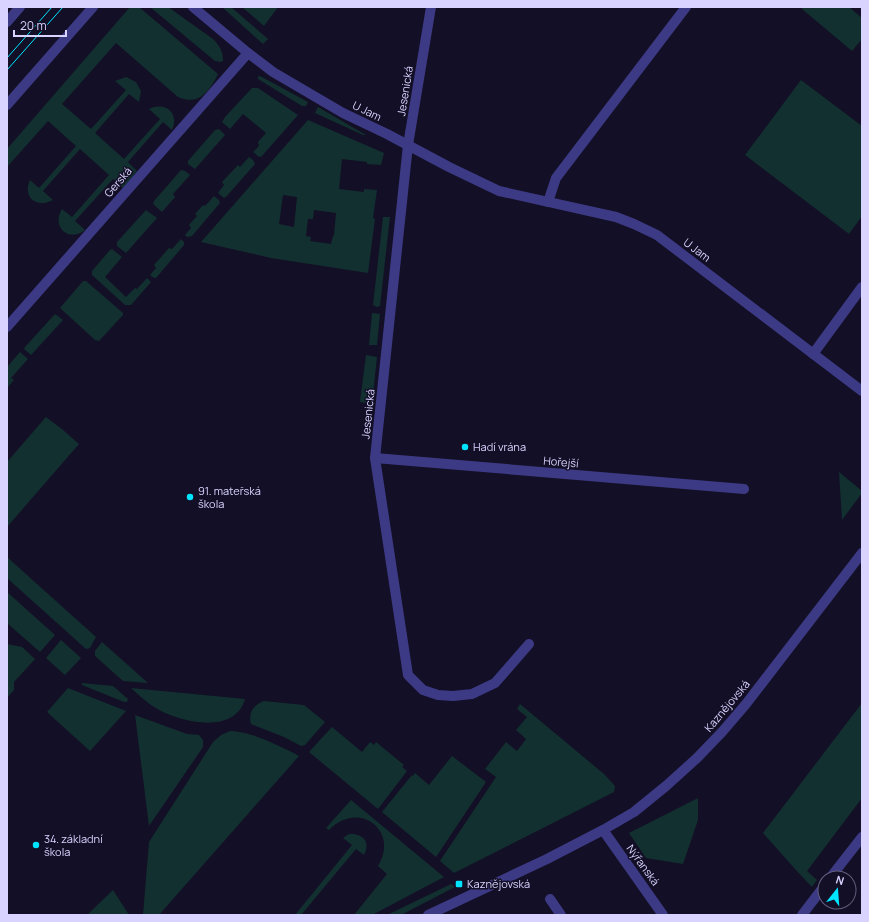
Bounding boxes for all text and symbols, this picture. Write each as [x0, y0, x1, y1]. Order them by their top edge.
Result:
scale bar [14, 12, 66, 38]
text: 20 m [20, 17, 47, 34]
street label: Jesenická [393, 65, 416, 117]
street label: U Jam [350, 97, 384, 124]
street label: Gerská [100, 163, 135, 200]
street label: U Jam [681, 234, 714, 265]
street label: Jesenická [357, 388, 378, 440]
place label: Hadí vrána [473, 439, 526, 454]
marker: Hadí vrána [460, 442, 470, 452]
street label: Hořejší [543, 452, 580, 471]
place label: 91. mateřská škola [198, 483, 261, 511]
marker: 91. mateřská škola [185, 492, 195, 502]
street label: Kaznějovská [701, 677, 753, 735]
place label: 34. základní škola [44, 831, 103, 859]
marker: 34. základní škola [31, 840, 41, 850]
street label: Nýřanská [624, 841, 663, 888]
north arrow [817, 870, 857, 910]
text: N [834, 872, 846, 888]
place label: Kaznějovská [467, 876, 530, 891]
marker: Kaznějovská [454, 879, 464, 889]

